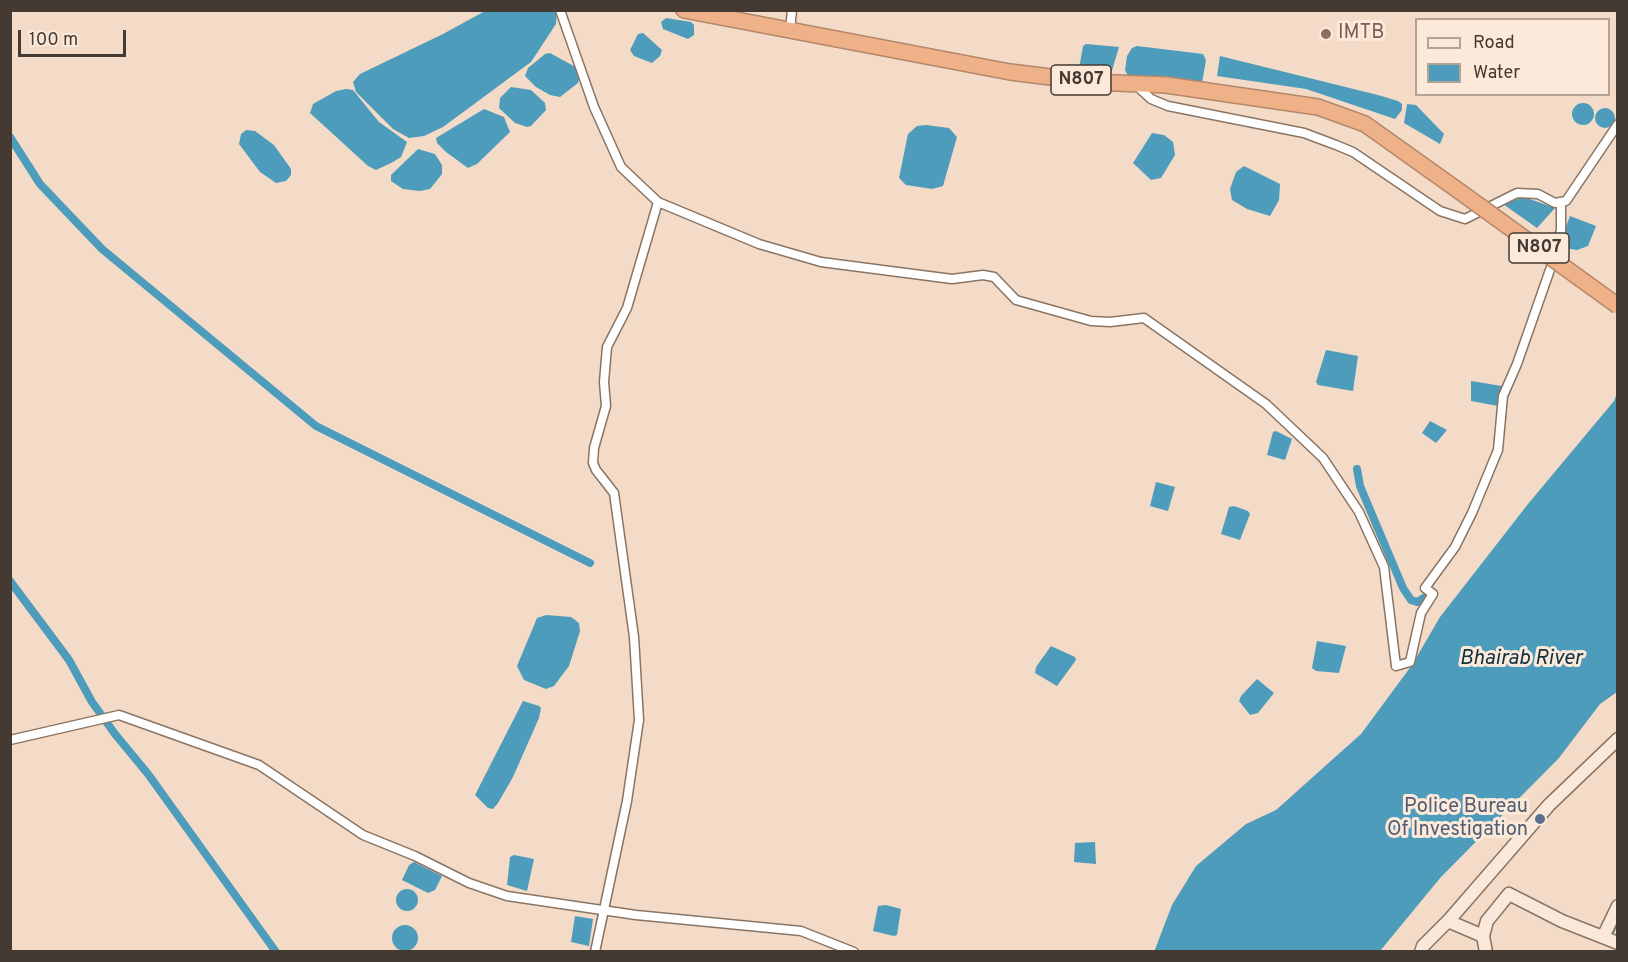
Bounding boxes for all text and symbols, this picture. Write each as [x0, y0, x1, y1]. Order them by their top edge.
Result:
scale bar [21, 18, 129, 56]
legend [1415, 18, 1610, 96]
place label: IMTB [1338, 22, 1384, 46]
marker: IMTB [1319, 27, 1333, 41]
text: 100 m [29, 29, 78, 52]
text: Road [1473, 32, 1515, 55]
text: Water [1473, 62, 1520, 85]
road number: N807 [1051, 65, 1111, 95]
road number: N807 [1509, 233, 1569, 263]
water label: Bhairab River [1460, 647, 1582, 673]
place label: Police Bureau Of Investigation [1387, 796, 1528, 843]
marker: Police Bureau Of Investigation [1533, 812, 1547, 826]

